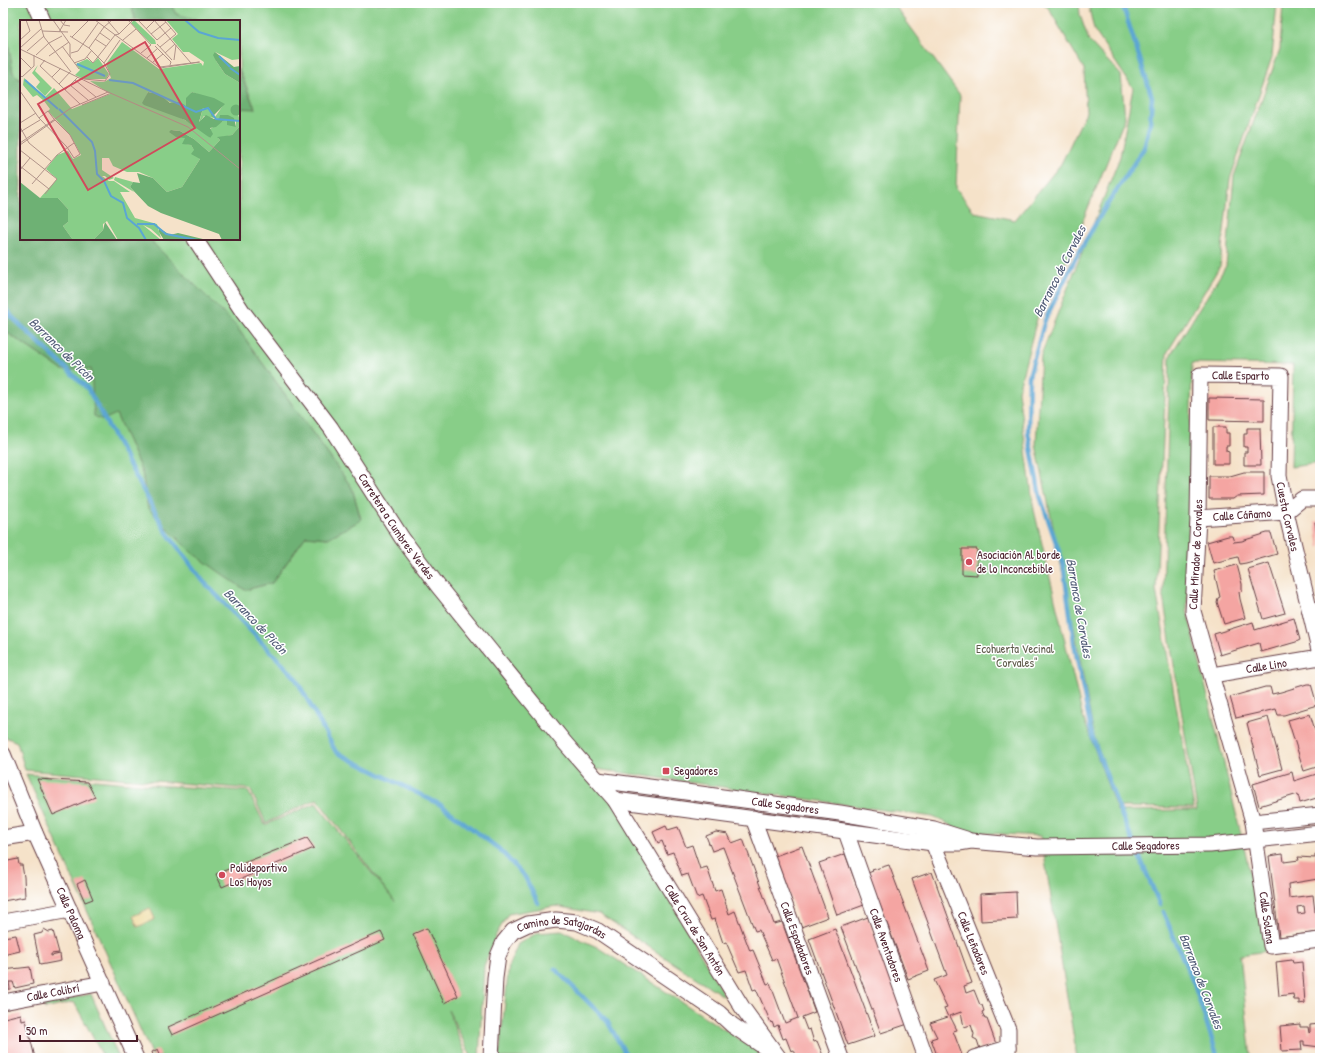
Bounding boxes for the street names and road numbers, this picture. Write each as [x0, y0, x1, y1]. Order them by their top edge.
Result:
street label: Calle Esparto [1212, 366, 1269, 384]
street label: Carretera a Cumbres Verdes [354, 470, 439, 583]
street label: Cuesta Corvales [1272, 480, 1304, 553]
street label: Calle Mirador de Corvales [1184, 499, 1206, 610]
street label: Calle Cáñamo [1212, 504, 1272, 525]
street label: Calle Lino [1244, 654, 1288, 677]
street label: Calle Segadores [751, 792, 821, 818]
street label: Calle Segadores [1112, 836, 1180, 854]
street label: Calle Cruz de San Antón [661, 881, 730, 979]
street label: Calle Paloma [52, 884, 91, 942]
street label: Calle Solana [1255, 890, 1280, 945]
street label: Calle Espadadores [776, 899, 819, 977]
street label: Calle Aventadores [866, 906, 908, 985]
street label: Calle Leñadores [953, 909, 994, 978]
street label: Camino de Satajardas [514, 911, 611, 943]
street label: Calle Colibrí [25, 979, 81, 1005]

